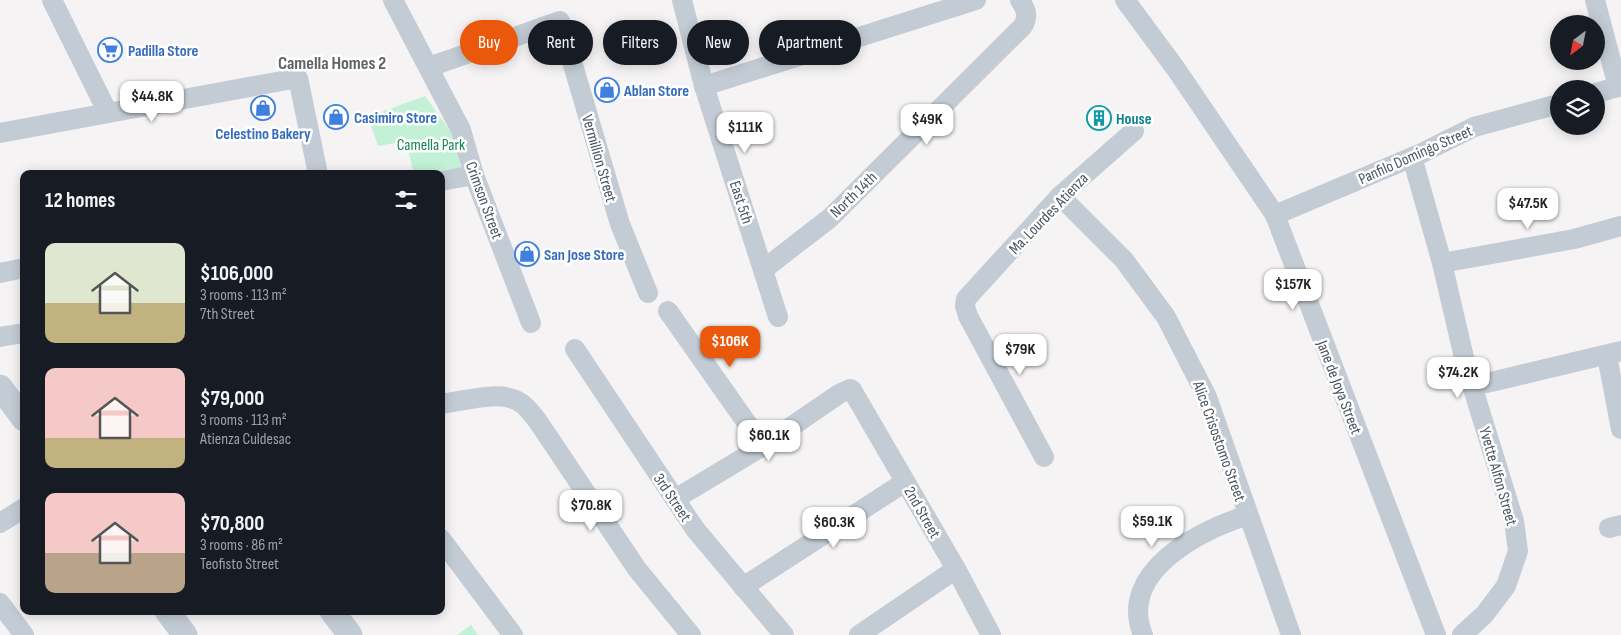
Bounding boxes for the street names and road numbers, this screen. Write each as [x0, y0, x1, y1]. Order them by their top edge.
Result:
street label: Vermillion Street [577, 113, 620, 204]
street label: Panfilo Domingo Street [1356, 122, 1476, 189]
street label: Crimson Street [461, 159, 506, 242]
street label: North 14th [827, 168, 881, 222]
street label: Ma. Lourdes Atienza [1005, 169, 1093, 259]
street label: East 5th [725, 179, 756, 226]
street label: Jane de Joya Street [1312, 337, 1365, 437]
street label: Alice Crisostomo Street [1188, 378, 1249, 504]
street label: Yvette Alfon Street [1474, 425, 1521, 528]
street label: 3rd Street [649, 470, 695, 526]
street label: 2nd Street [899, 484, 944, 542]

